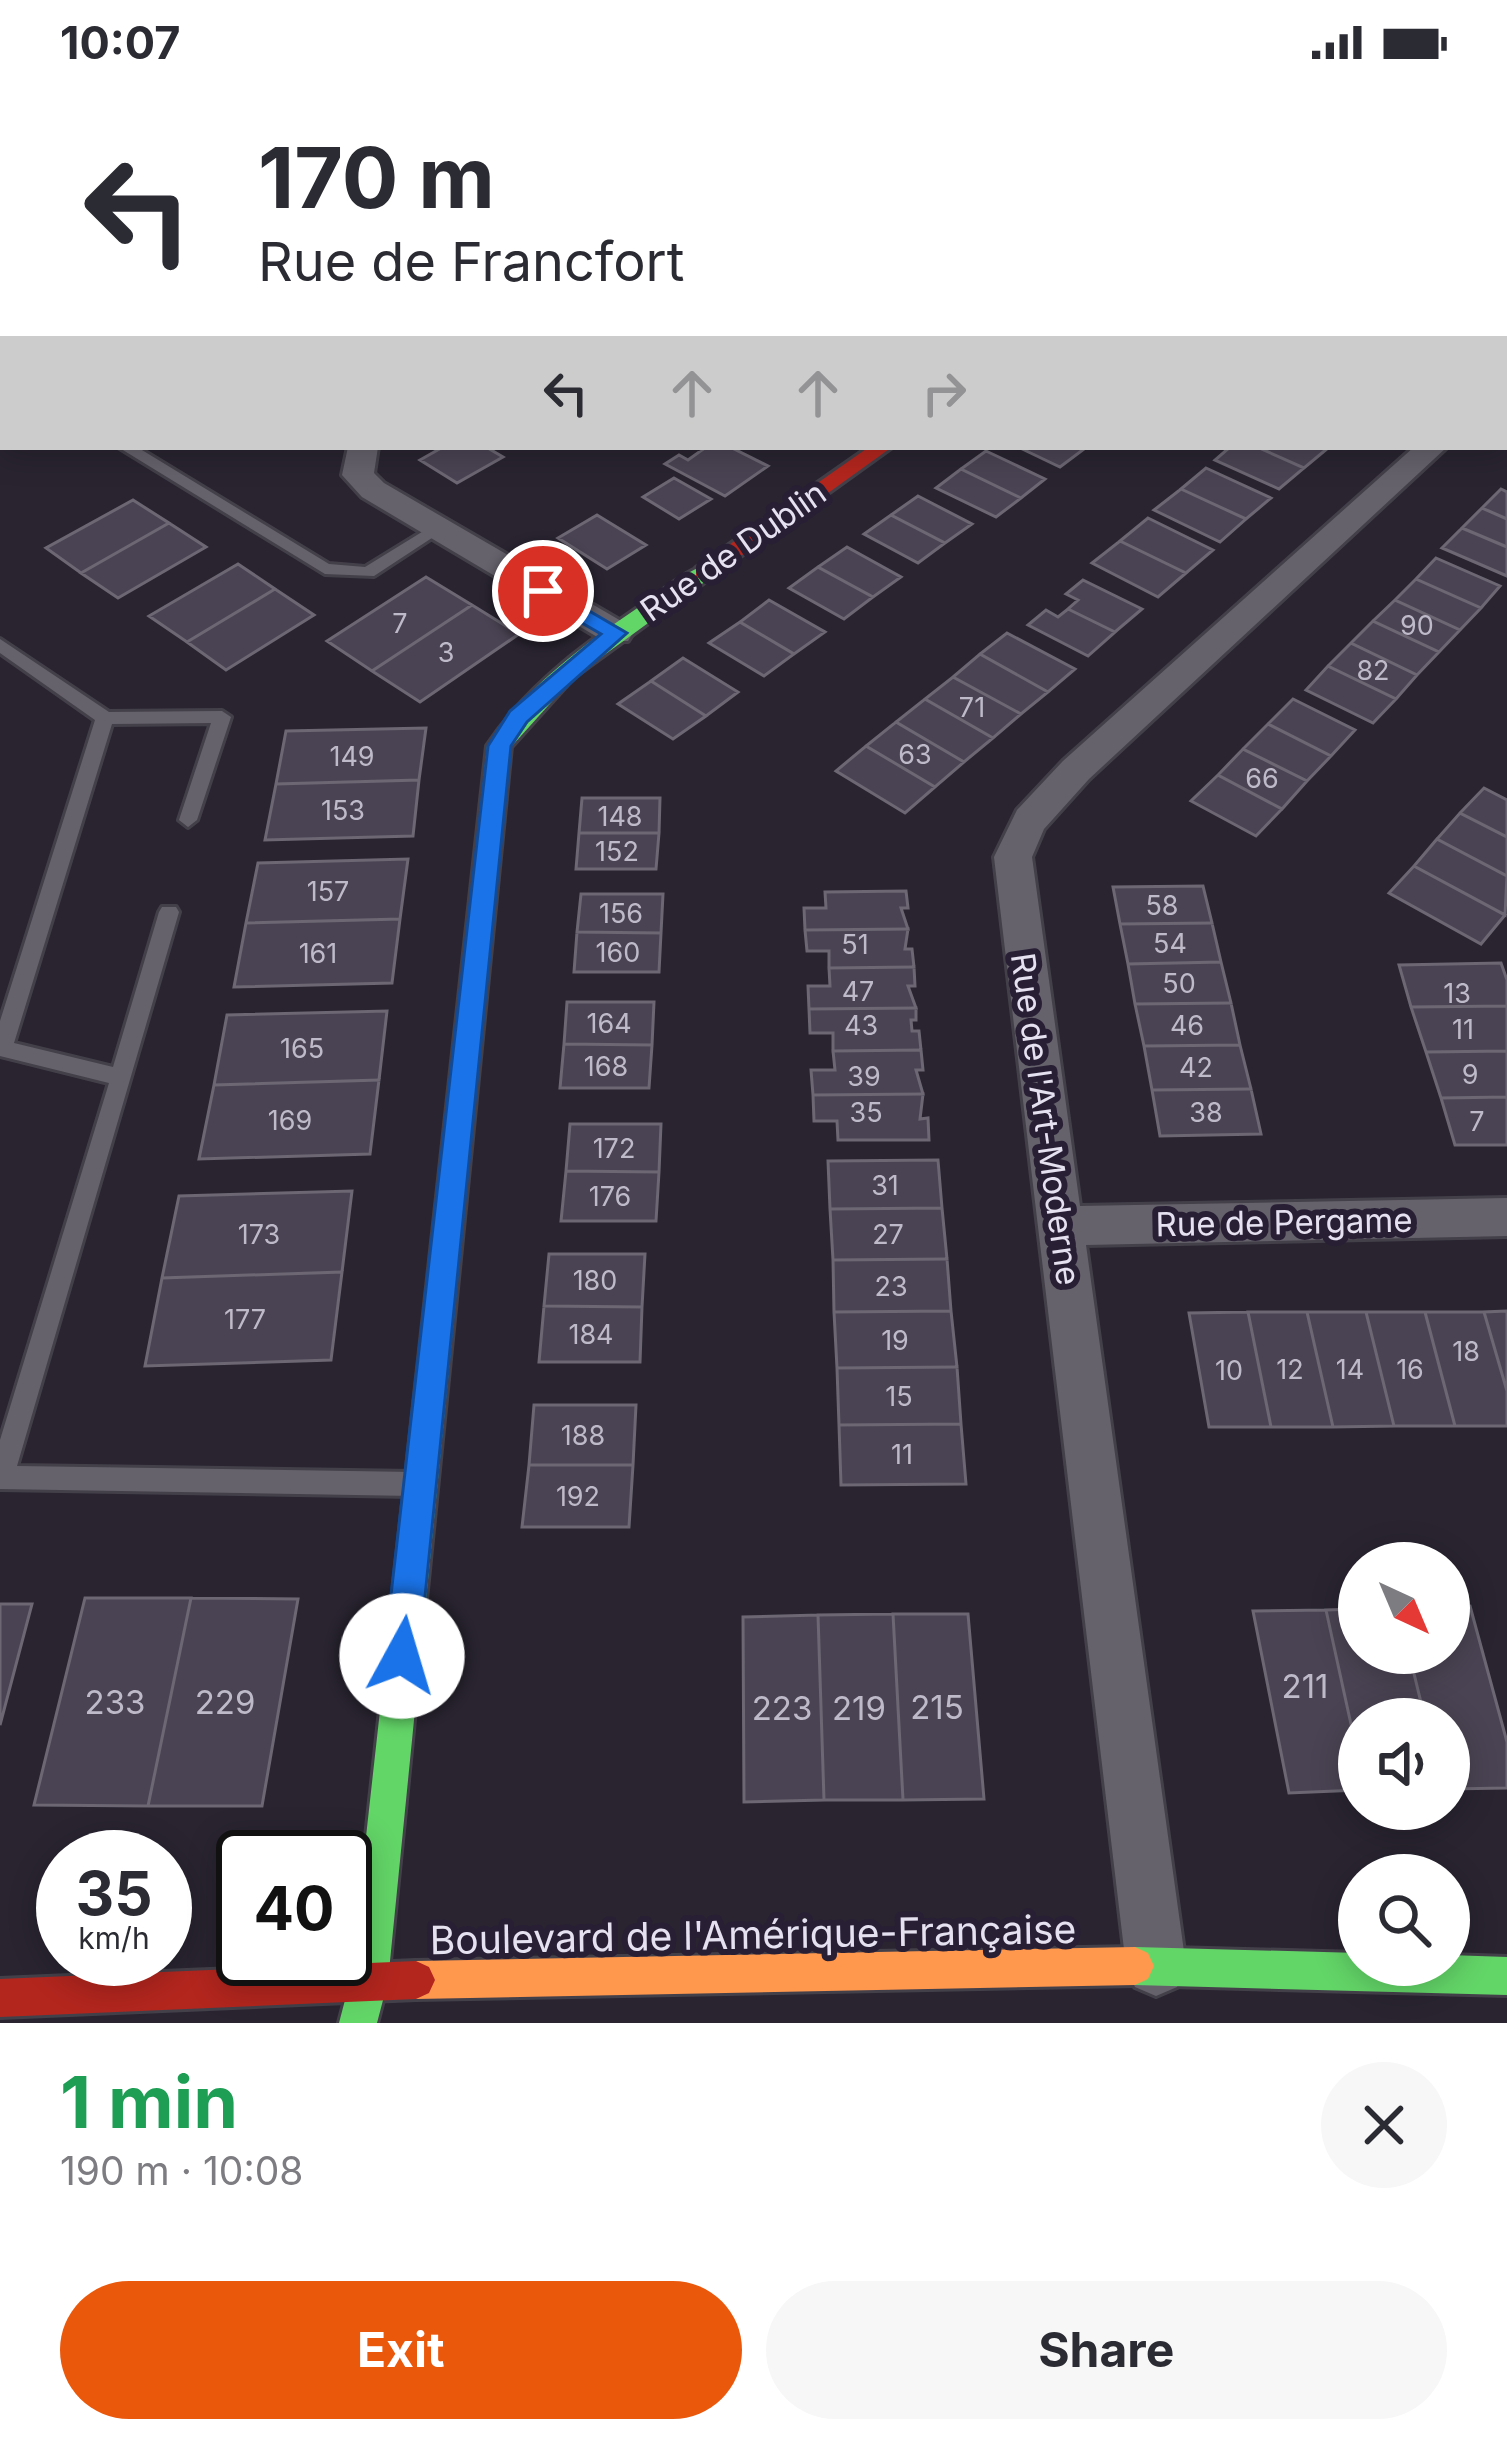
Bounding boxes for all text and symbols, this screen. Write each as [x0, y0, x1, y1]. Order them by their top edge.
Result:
text: 10:07 [60, 15, 180, 70]
text: 170 m [258, 127, 495, 228]
icon: left [60, 132, 216, 288]
text: Rue de Francfort [258, 229, 684, 294]
icon: left [533, 360, 599, 426]
icon: ahead [659, 360, 725, 426]
icon: ahead [785, 360, 851, 426]
icon: right [911, 360, 977, 426]
street label: Rue de Dublin [633, 472, 833, 630]
pin [492, 540, 594, 642]
icon: arrive [510, 558, 576, 624]
house number: 7 [392, 607, 408, 640]
house number: 90 [1400, 609, 1434, 642]
house number: 3 [438, 636, 454, 669]
house number: 82 [1356, 654, 1390, 687]
house number: 71 [959, 691, 985, 724]
house number: 63 [898, 738, 932, 771]
house number: 149 [329, 740, 375, 773]
house number: 66 [1245, 762, 1279, 795]
house number: 153 [321, 794, 365, 827]
house number: 148 [597, 800, 643, 833]
house number: 152 [595, 835, 639, 868]
house number: 157 [307, 875, 349, 908]
house number: 58 [1145, 889, 1179, 922]
house number: 156 [599, 897, 643, 930]
house number: 54 [1153, 927, 1187, 960]
house number: 51 [841, 928, 869, 961]
house number: 160 [596, 936, 640, 969]
house number: 161 [299, 937, 337, 970]
street label: Rue de l'Art-Moderne [1003, 950, 1089, 1288]
house number: 50 [1162, 967, 1196, 1000]
house number: 47 [842, 975, 874, 1008]
house number: 13 [1443, 977, 1471, 1010]
house number: 164 [586, 1007, 632, 1040]
house number: 43 [844, 1009, 878, 1042]
house number: 46 [1170, 1009, 1204, 1042]
house number: 11 [1452, 1013, 1474, 1046]
house number: 165 [280, 1032, 324, 1065]
house number: 168 [584, 1050, 628, 1083]
house number: 42 [1179, 1051, 1213, 1084]
house number: 9 [1462, 1058, 1478, 1091]
house number: 39 [847, 1060, 881, 1093]
house number: 35 [849, 1096, 883, 1129]
house number: 38 [1189, 1096, 1223, 1129]
house number: 169 [268, 1104, 312, 1137]
house number: 7 [1469, 1105, 1485, 1138]
house number: 172 [593, 1132, 635, 1165]
house number: 31 [871, 1169, 899, 1202]
house number: 176 [589, 1180, 631, 1213]
street label: Rue de Pergame [1155, 1200, 1413, 1244]
house number: 173 [238, 1218, 280, 1251]
house number: 27 [872, 1218, 904, 1251]
house number: 180 [573, 1264, 617, 1297]
house number: 23 [874, 1270, 908, 1303]
house number: 177 [224, 1303, 266, 1336]
house number: 184 [568, 1318, 614, 1351]
house number: 19 [881, 1324, 909, 1357]
house number: 18 [1452, 1335, 1480, 1368]
house number: 12 [1276, 1353, 1304, 1386]
house number: 14 [1336, 1353, 1364, 1386]
house number: 16 [1396, 1353, 1424, 1386]
house number: 10 [1215, 1354, 1243, 1387]
house number: 15 [885, 1380, 913, 1413]
house number: 188 [561, 1419, 605, 1452]
house number: 11 [891, 1438, 913, 1471]
house number: 192 [556, 1480, 600, 1513]
north arrow [1338, 1542, 1470, 1674]
map controls [1338, 1542, 1470, 1986]
position arrow [339, 1593, 465, 1719]
house number: 211 [1282, 1666, 1328, 1706]
house number: 233 [85, 1682, 145, 1722]
house number: 229 [195, 1682, 255, 1722]
house number: 215 [910, 1687, 964, 1727]
house number: 223 [752, 1688, 812, 1728]
house number: 219 [832, 1688, 886, 1728]
button: sound [1338, 1698, 1470, 1830]
speed limit sign: 40 [216, 1830, 372, 1986]
button: search [1338, 1854, 1470, 1986]
text: 35 [75, 1857, 153, 1929]
street label: Boulevard de l'Amérique-Française [429, 1905, 1077, 1963]
text: km/h [78, 1920, 150, 1956]
text: 1 min [60, 2058, 238, 2145]
button: close [1321, 2062, 1447, 2188]
text: 190 m · 10:08 [60, 2147, 303, 2194]
button: Exit [60, 2281, 742, 2419]
button: Share [766, 2281, 1447, 2419]

